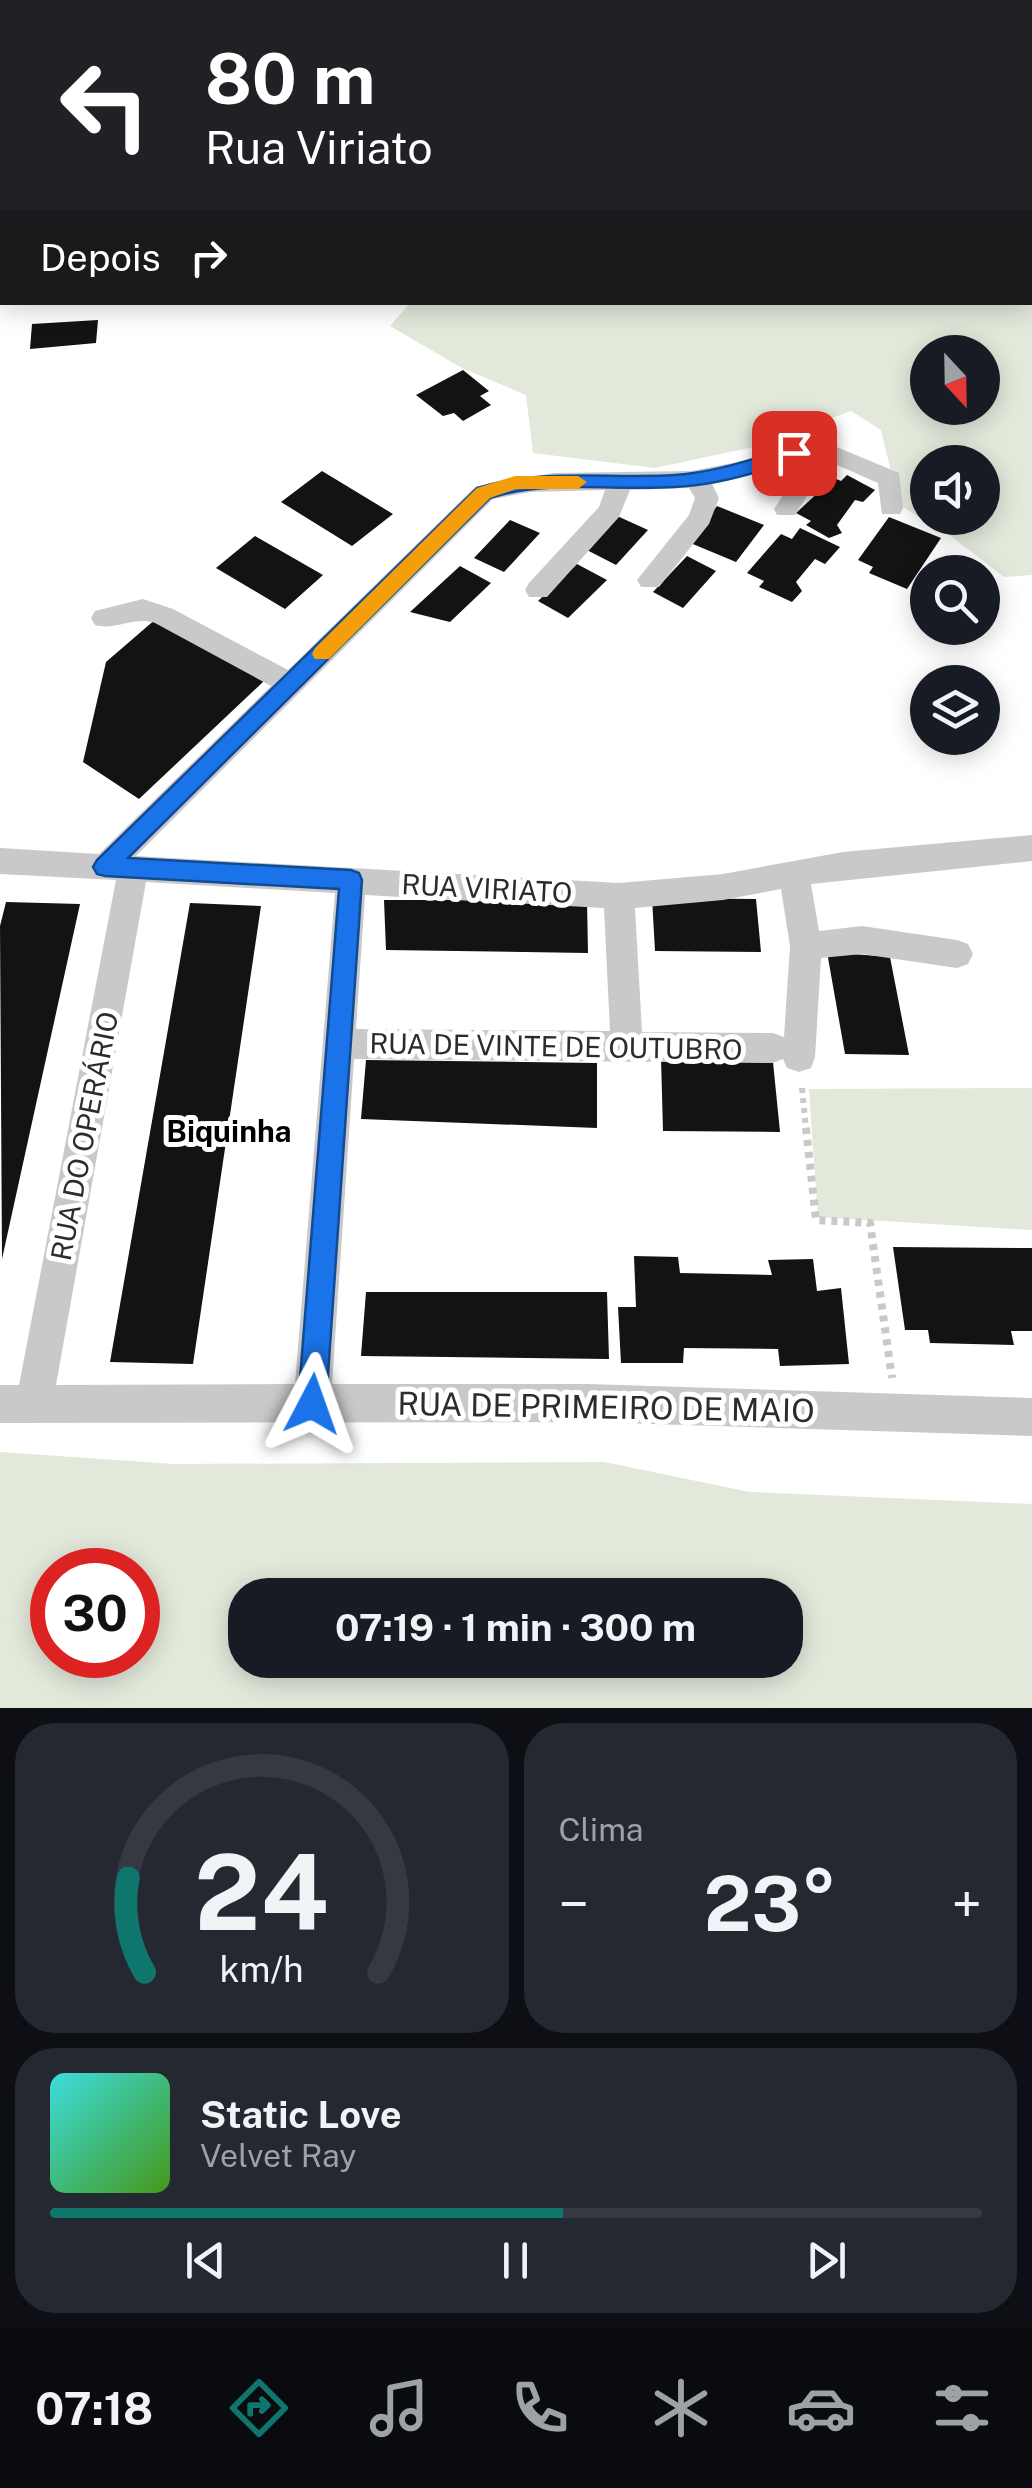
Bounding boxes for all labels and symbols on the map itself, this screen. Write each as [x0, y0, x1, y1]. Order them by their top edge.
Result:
north arrow [910, 335, 1000, 425]
pin [752, 411, 837, 496]
street label: RUA VIRIATO [401, 867, 573, 909]
street label: RUA DO OPERÁRIO [44, 1009, 124, 1263]
street label: RUA DE VINTE DE OUTUBRO [369, 1026, 743, 1066]
district label: Biquinha [166, 1113, 292, 1149]
position arrow [260, 1352, 364, 1456]
street label: RUA DE PRIMEIRO DE MAIO [397, 1385, 815, 1429]
speed limit sign: 30 [30, 1548, 160, 1678]

